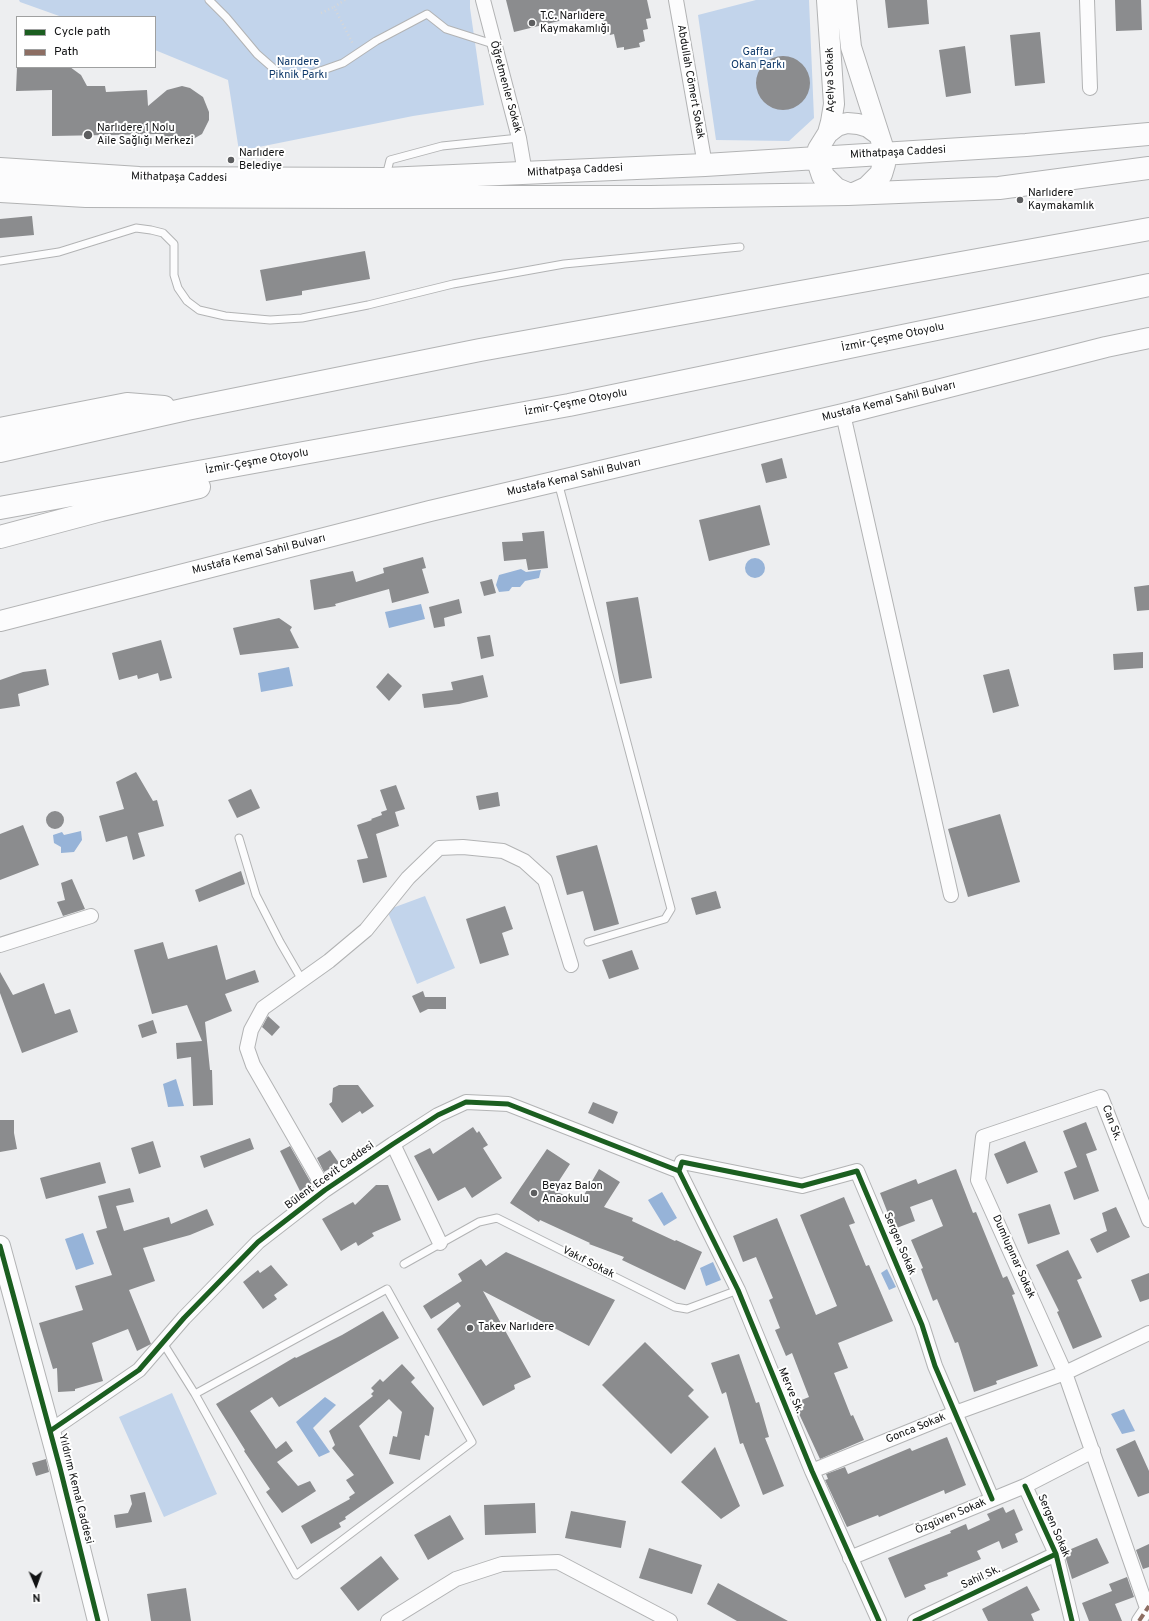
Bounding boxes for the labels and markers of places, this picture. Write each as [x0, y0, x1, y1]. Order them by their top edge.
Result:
place label: T.C. Narlıdere Kaymakamlığı [540, 10, 610, 36]
marker: T.C. Narlıdere Kaymakamlığı [527, 18, 537, 28]
place label: Narlıdere 1 Nolu Aile Sağlığı Merkezi [97, 122, 194, 148]
marker: Narlıdere 1 Nolu Aile Sağlığı Merkezi [82, 129, 94, 141]
place label: Narlıdere Belediye [239, 147, 284, 173]
marker: Narlıdere Belediye [226, 155, 236, 165]
place label: Narlıdere Kaymakamlık [1028, 187, 1094, 213]
marker: Narlıdere Kaymakamlık [1015, 195, 1025, 205]
place label: Beyaz Balon Anaokulu [542, 1180, 603, 1206]
marker: Beyaz Balon Anaokulu [529, 1188, 539, 1198]
place label: Takev Narlıdere [478, 1321, 554, 1335]
marker: Takev Narlıdere [465, 1323, 475, 1333]

